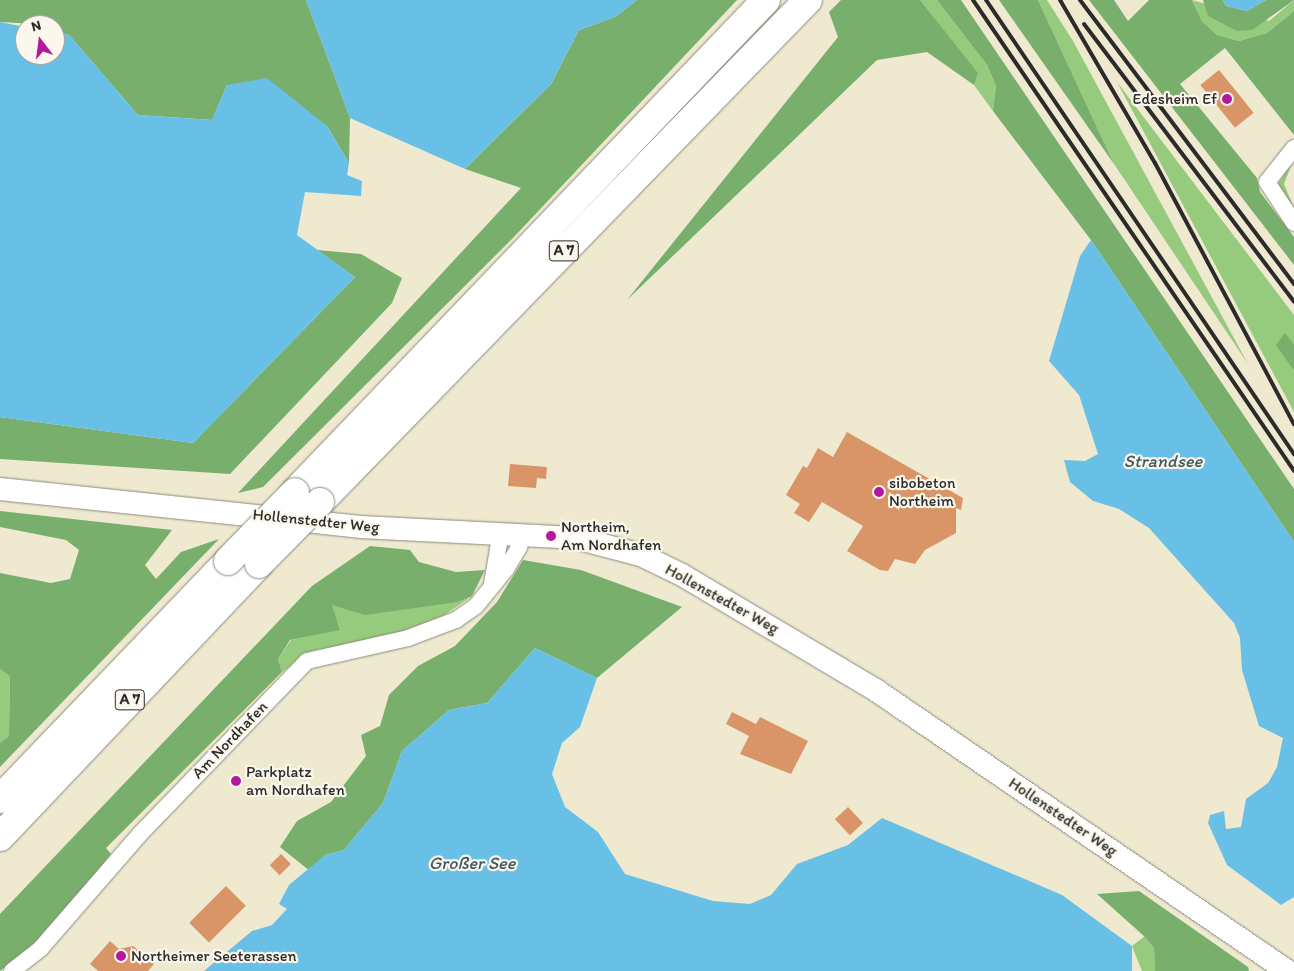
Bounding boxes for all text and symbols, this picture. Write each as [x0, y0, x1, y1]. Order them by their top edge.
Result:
north arrow [15, 15, 65, 65]
text: N [29, 17, 43, 35]
place label: Edesheim Ef [1133, 89, 1217, 109]
marker: Edesheim Ef [1221, 93, 1233, 105]
road number: A 7 [548, 238, 580, 264]
water label: Strandsee [1124, 450, 1202, 472]
place label: sibobeton Northeim [889, 473, 955, 511]
marker: sibobeton Northeim [873, 486, 885, 498]
street label: Hollenstedter Weg [252, 505, 380, 537]
place label: Northeim, Am Nordhafen [561, 517, 661, 555]
marker: Northeim, Am Nordhafen [545, 530, 557, 542]
street label: Hollenstedter Weg [662, 560, 782, 638]
road number: A 7 [114, 688, 146, 712]
street label: Am Nordhafen [188, 697, 272, 783]
place label: Parkplatz am Nordhafen [246, 762, 344, 800]
street label: Hollenstedter Weg [1005, 774, 1121, 860]
marker: Parkplatz am Nordhafen [230, 775, 242, 787]
water label: Großer See [429, 852, 515, 874]
place label: Northeimer Seeterassen [131, 946, 296, 966]
marker: Northeimer Seeterassen [115, 950, 127, 962]

